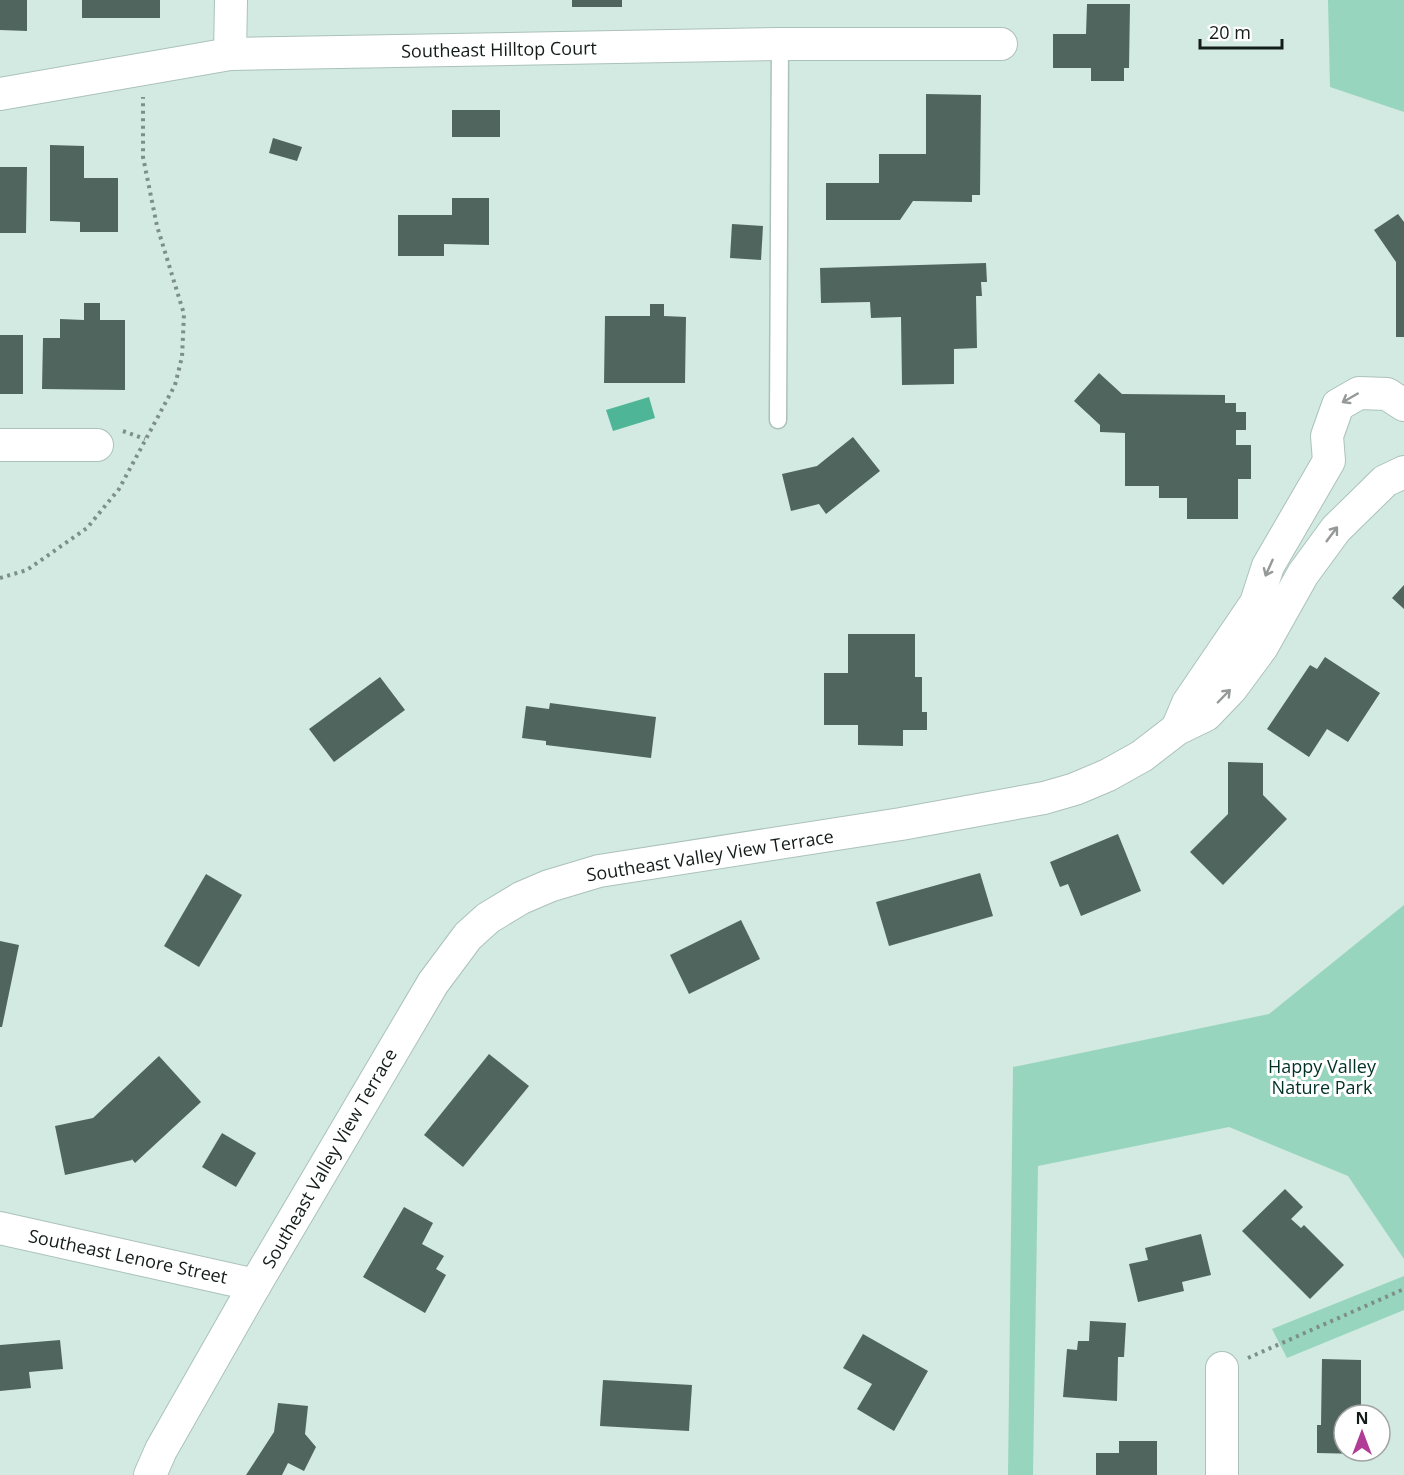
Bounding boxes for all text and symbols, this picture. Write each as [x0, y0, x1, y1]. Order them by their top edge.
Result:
scale bar [1200, 12, 1282, 50]
text: 20 m [1209, 20, 1251, 44]
street label: Southeast Hilltop Court [401, 35, 597, 63]
one-way arrow [1342, 392, 1359, 404]
one-way arrow [1326, 526, 1339, 542]
one-way arrow [1262, 558, 1274, 576]
one-way arrow [1217, 688, 1232, 703]
street label: Southeast Valley View Terrace [585, 824, 835, 886]
street label: Southeast Valley View Terrace [256, 1044, 402, 1272]
park label: Happy Valley Nature Park [1268, 1054, 1377, 1099]
street label: Southeast Lenore Street [26, 1223, 230, 1289]
north arrow [1332, 1403, 1392, 1463]
text: N [1355, 1407, 1369, 1429]

